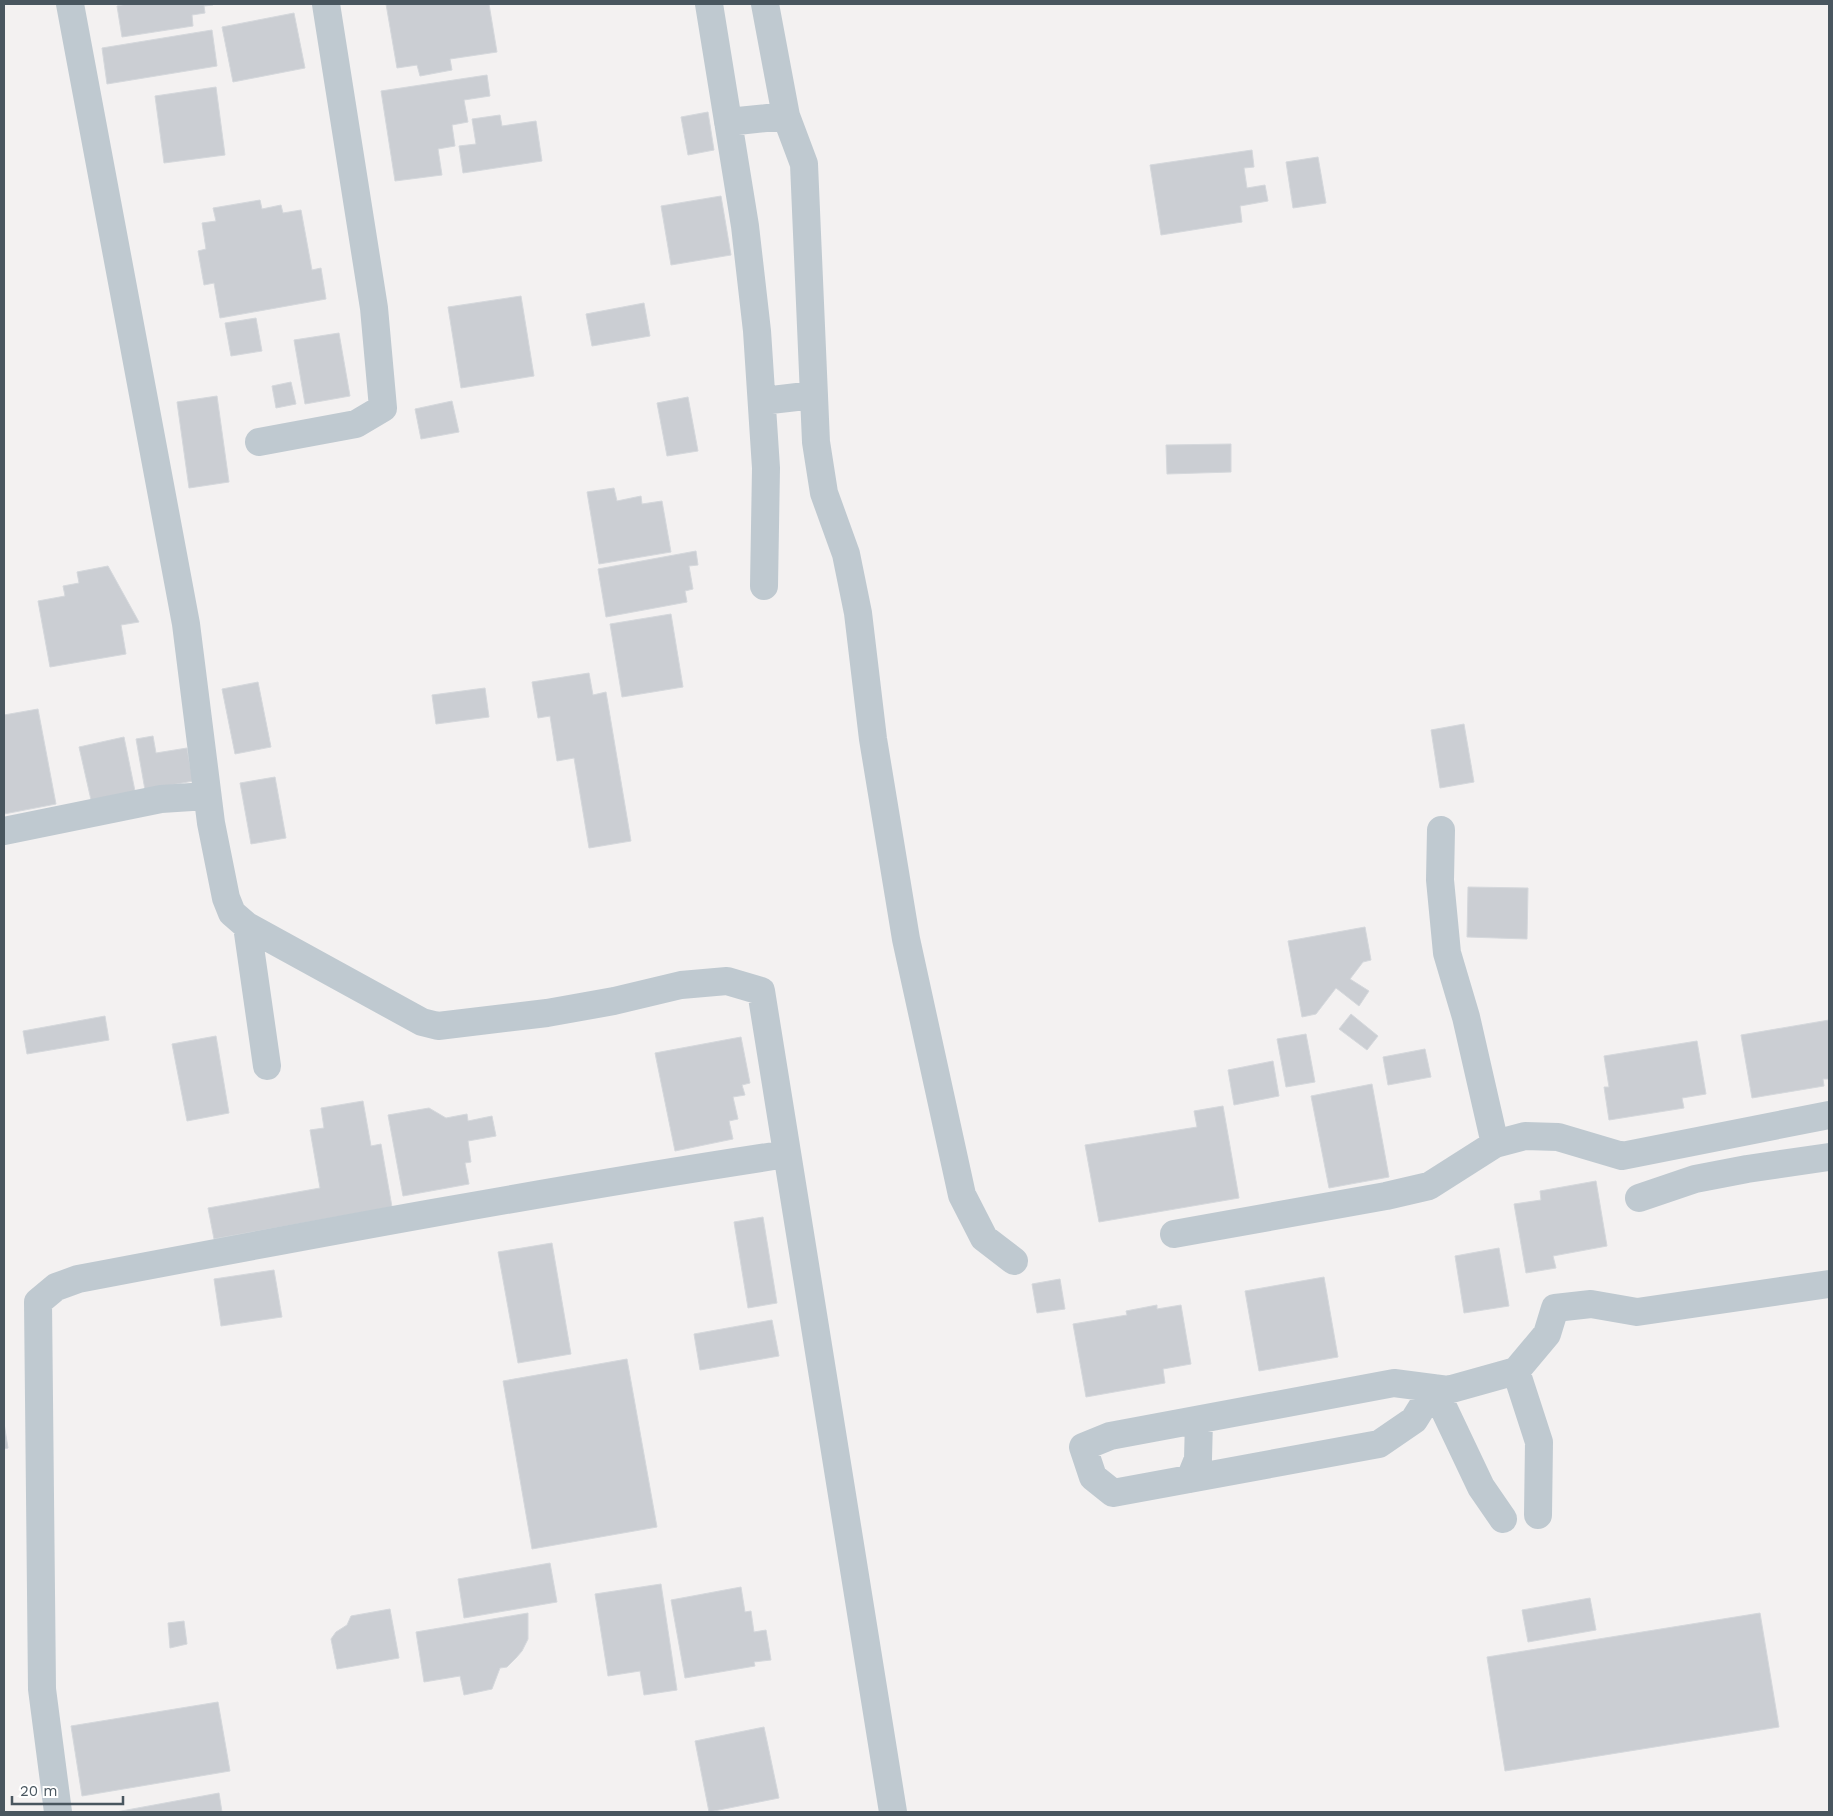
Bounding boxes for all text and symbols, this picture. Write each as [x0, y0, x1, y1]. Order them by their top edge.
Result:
scale bar [12, 1774, 124, 1806]
text: 20 m [20, 1782, 58, 1800]

